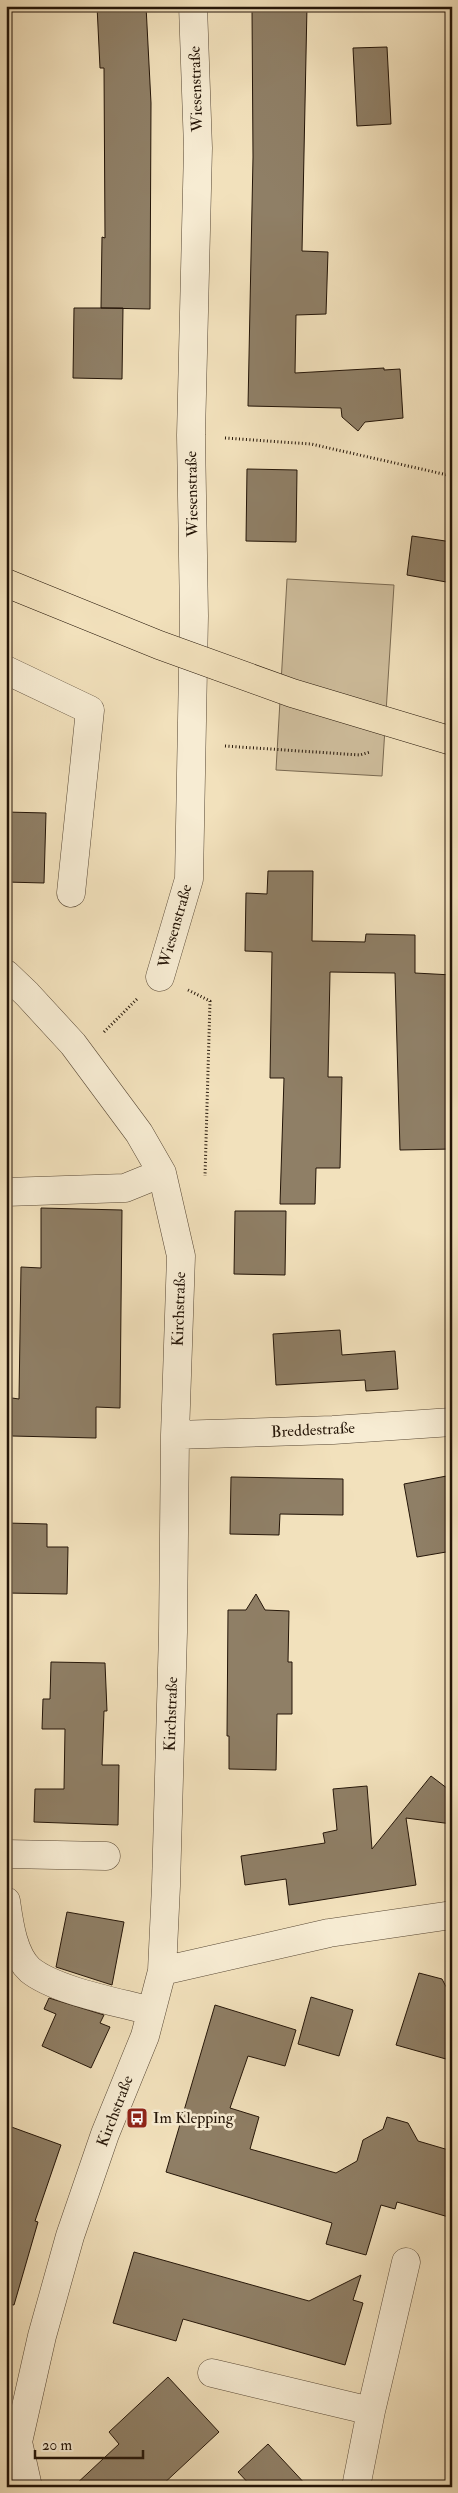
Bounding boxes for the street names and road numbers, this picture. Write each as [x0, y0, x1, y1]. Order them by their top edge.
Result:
street label: Wiesenstraße [184, 45, 208, 133]
street label: Wiesenstraße [181, 450, 203, 538]
street label: Wiesenstraße [153, 882, 197, 971]
street label: Kirchstraße [168, 1271, 190, 1347]
street label: Breddestraße [271, 1418, 356, 1442]
street label: Kirchstraße [160, 1676, 182, 1752]
street label: Kirchstraße [92, 2072, 138, 2149]

